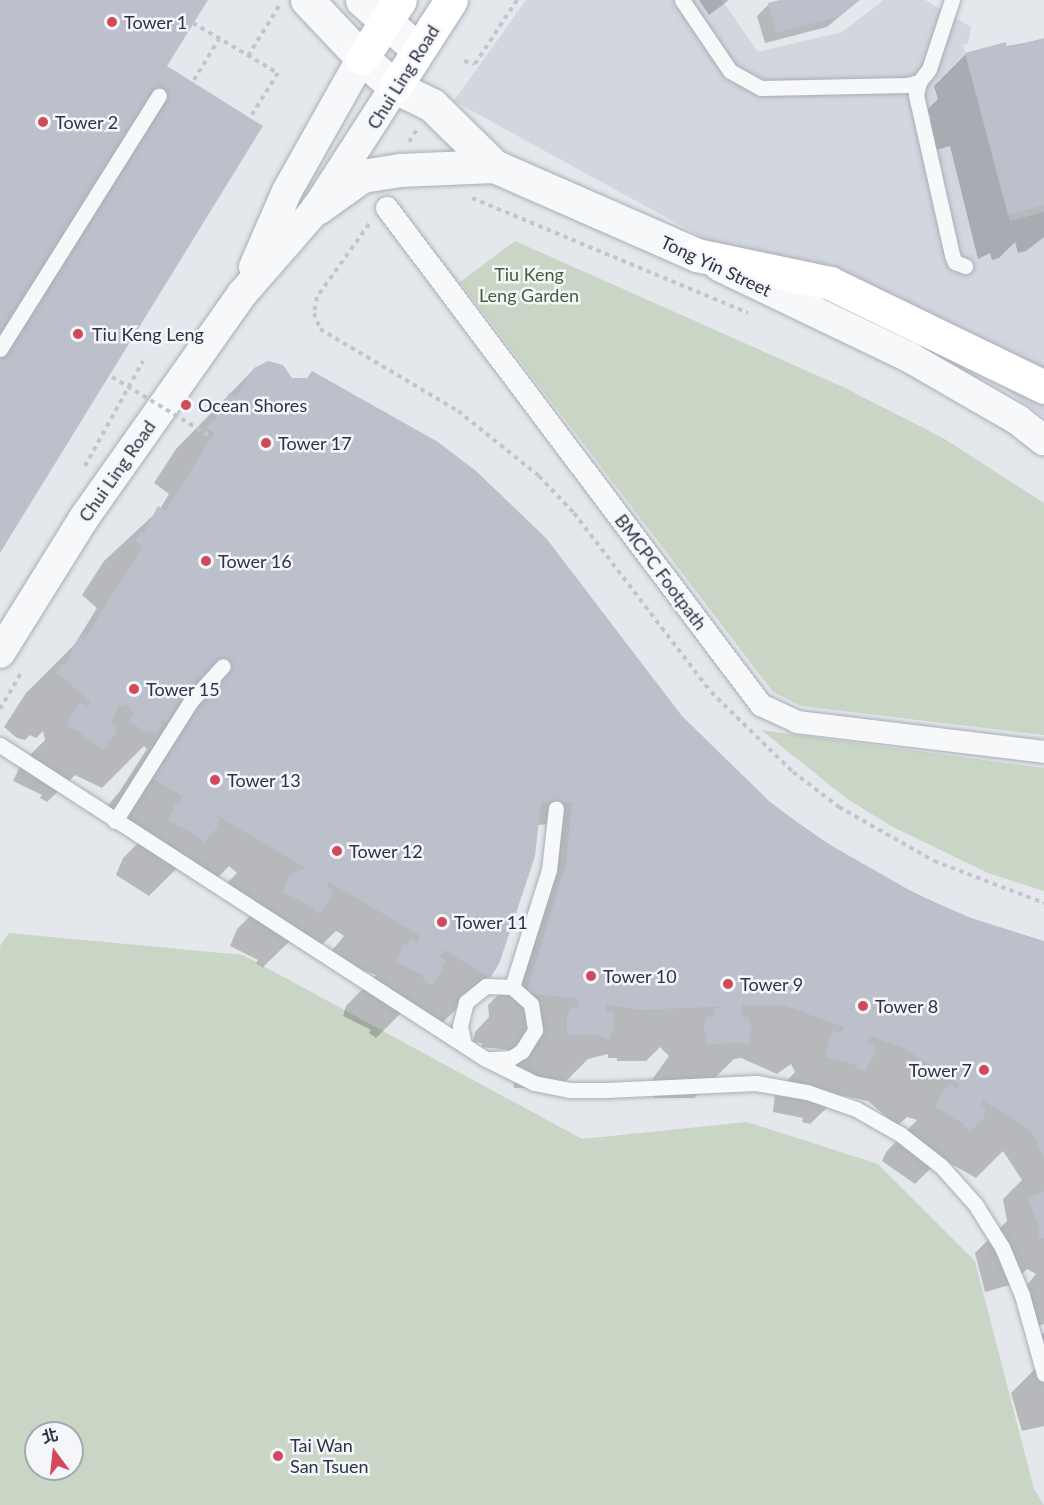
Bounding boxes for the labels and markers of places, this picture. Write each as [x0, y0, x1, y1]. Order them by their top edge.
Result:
place label: Tower 1 [124, 11, 188, 33]
marker: Tower 1 [105, 15, 119, 29]
place label: Tower 2 [55, 111, 119, 133]
marker: Tower 2 [36, 115, 50, 129]
place label: Tiu Keng Leng [92, 323, 204, 345]
marker: Tiu Keng Leng [69, 325, 87, 343]
place label: Ocean Shores [198, 394, 307, 416]
marker: Ocean Shores [179, 398, 193, 412]
place label: Tower 17 [278, 432, 352, 454]
marker: Tower 17 [259, 436, 273, 450]
place label: Tower 16 [218, 550, 292, 572]
marker: Tower 16 [199, 554, 213, 568]
place label: Tower 15 [146, 678, 220, 700]
marker: Tower 15 [127, 682, 141, 696]
place label: Tower 13 [227, 769, 301, 791]
marker: Tower 13 [208, 773, 222, 787]
place label: Tower 12 [349, 840, 423, 862]
marker: Tower 12 [330, 844, 344, 858]
place label: Tower 11 [454, 911, 528, 933]
marker: Tower 11 [435, 915, 449, 929]
place label: Tower 10 [603, 965, 677, 987]
marker: Tower 10 [584, 969, 598, 983]
place label: Tower 9 [740, 973, 804, 995]
marker: Tower 9 [721, 977, 735, 991]
place label: Tower 8 [875, 995, 939, 1017]
marker: Tower 8 [856, 999, 870, 1013]
place label: Tower 7 [908, 1059, 972, 1081]
marker: Tower 7 [977, 1063, 991, 1077]
place label: Tai Wan San Tsuen [290, 1435, 369, 1478]
marker: Tai Wan San Tsuen [271, 1449, 285, 1463]

